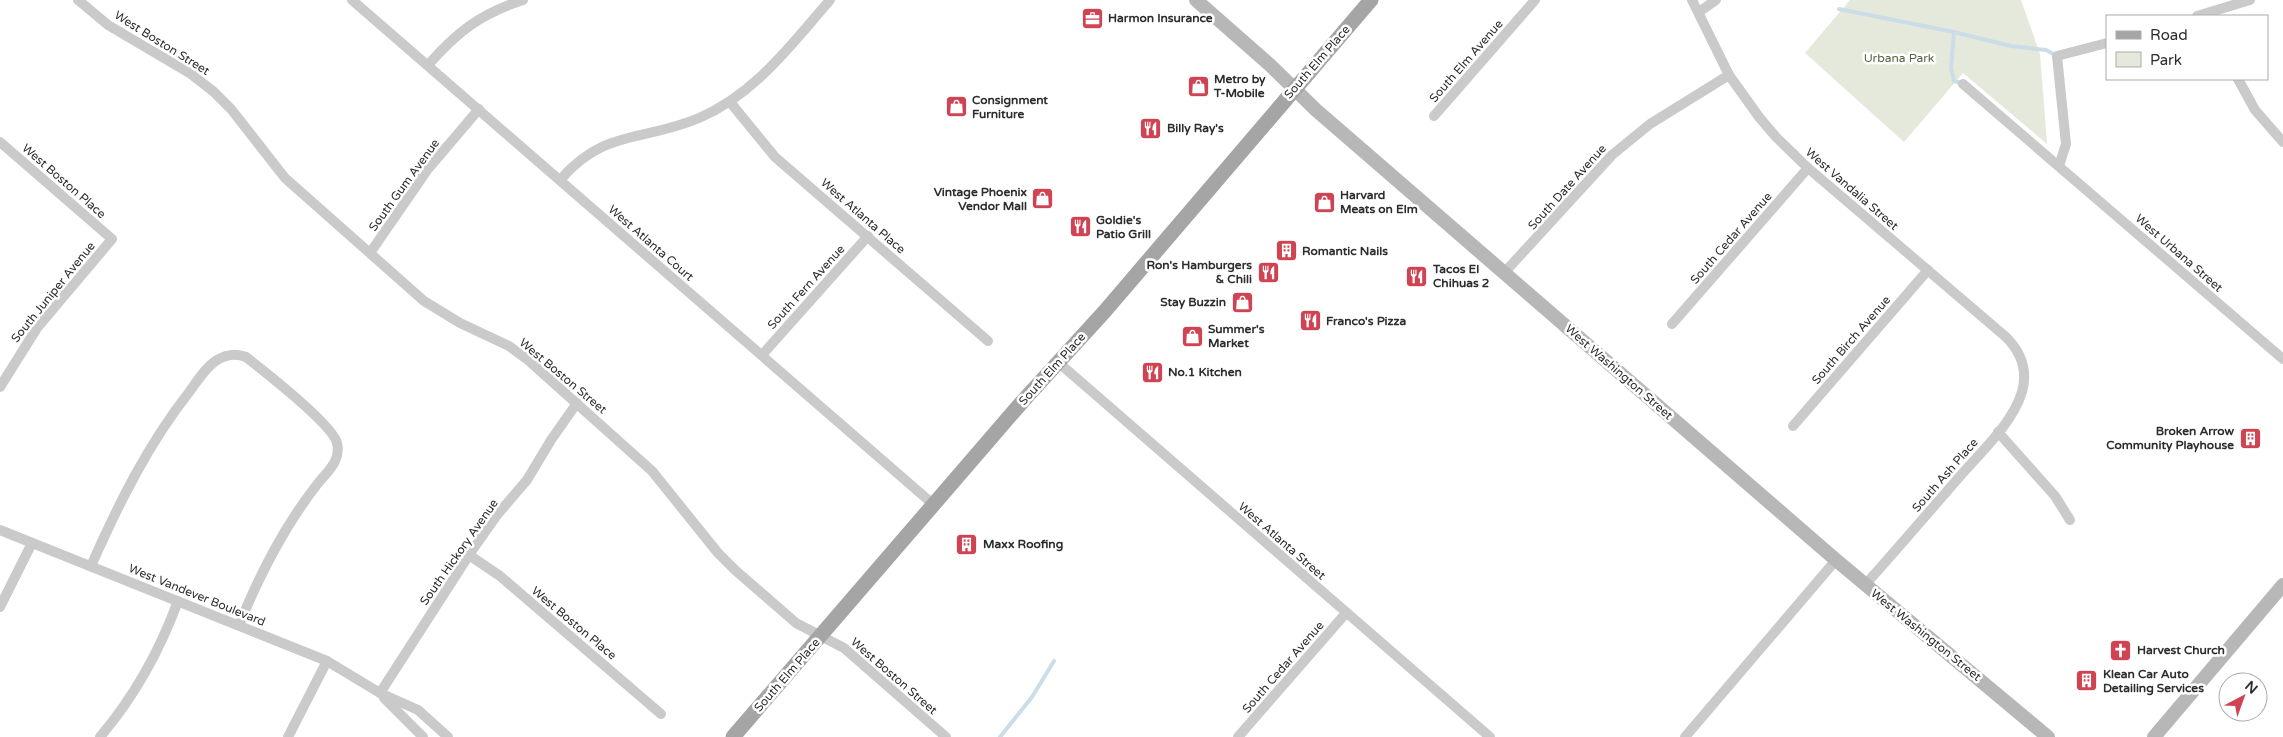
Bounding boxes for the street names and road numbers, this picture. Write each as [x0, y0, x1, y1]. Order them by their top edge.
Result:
street label: West Boston Street [112, 8, 213, 78]
street label: South Elm Avenue [1426, 17, 1506, 105]
street label: South Elm Place [1281, 22, 1353, 102]
street label: South Gum Avenue [366, 136, 442, 234]
street label: West Boston Place [19, 141, 109, 221]
street label: South Date Avenue [1525, 141, 1609, 233]
street label: West Vandalia Street [1803, 145, 1901, 233]
street label: West Atlanta Place [818, 176, 908, 257]
street label: South Cedar Avenue [1687, 189, 1775, 287]
street label: West Atlanta Court [606, 202, 697, 284]
street label: West Urbana Street [2132, 211, 2226, 295]
street label: South Juniper Avenue [8, 239, 98, 345]
street label: South Fern Avenue [764, 242, 848, 332]
street label: South Birch Avenue [1809, 293, 1893, 387]
street label: West Washington Street [1562, 322, 1676, 423]
street label: South Elm Place [1016, 330, 1088, 408]
street label: West Boston Street [517, 335, 610, 417]
street label: South Ash Place [1909, 435, 1981, 515]
street label: South Hickory Avenue [417, 496, 501, 608]
street label: West Atlanta Street [1236, 499, 1329, 583]
street label: West Vandever Boulevard [127, 561, 267, 629]
street label: West Boston Place [529, 584, 619, 663]
street label: West Washington Street [1868, 586, 1984, 684]
street label: South Cedar Avenue [1239, 618, 1327, 716]
street label: South Elm Place [751, 635, 823, 715]
street label: West Boston Street [848, 635, 940, 717]

